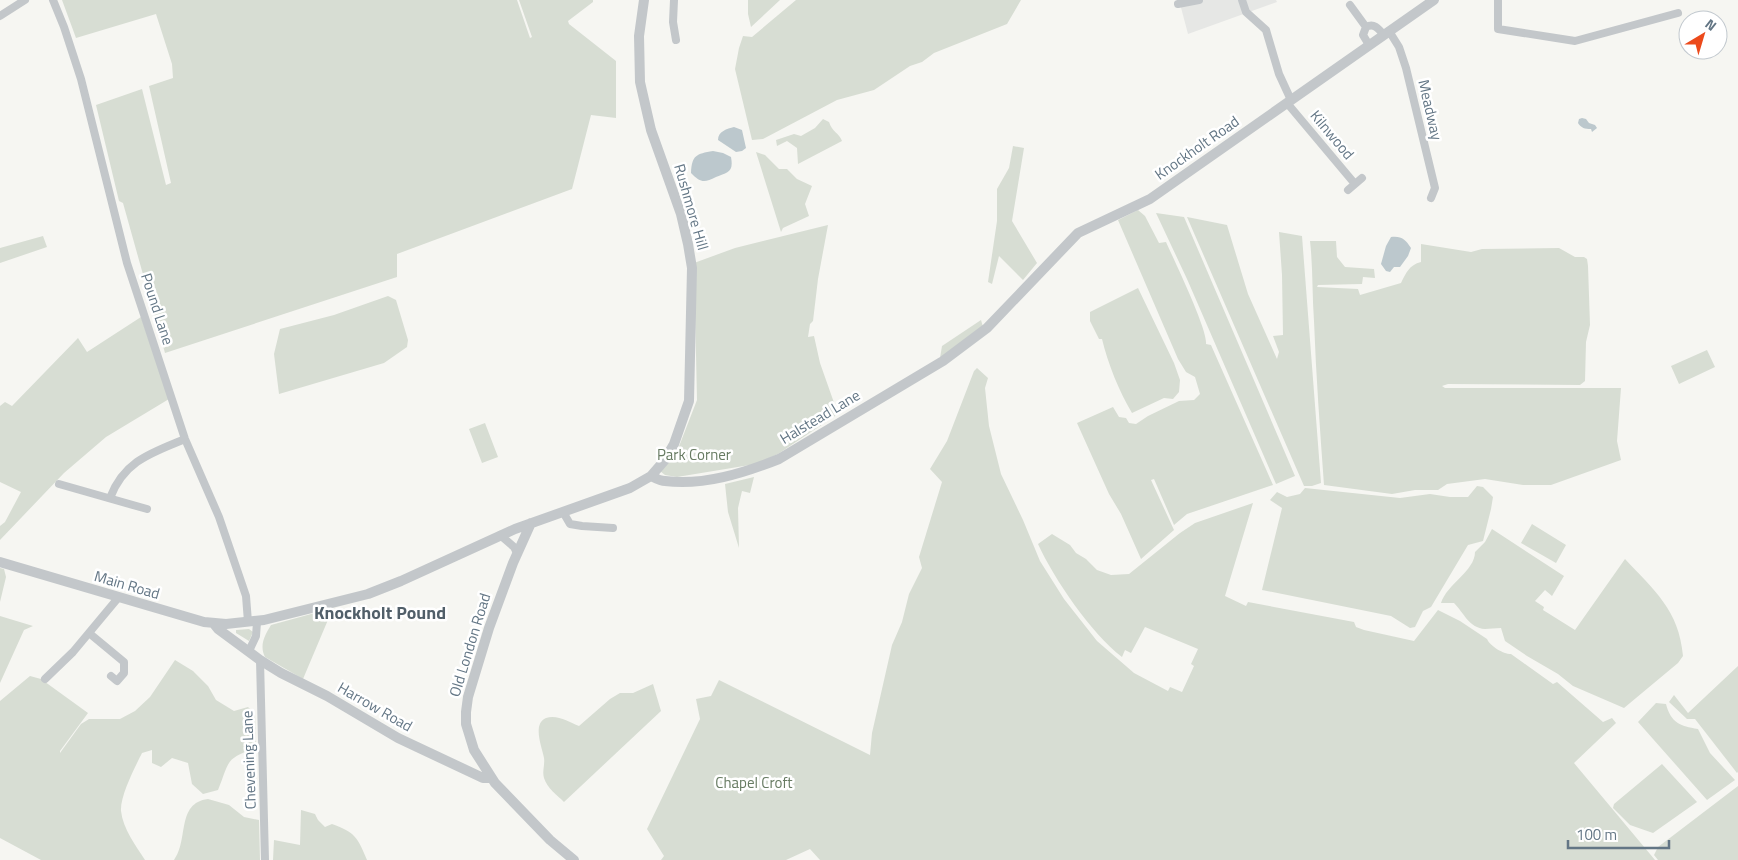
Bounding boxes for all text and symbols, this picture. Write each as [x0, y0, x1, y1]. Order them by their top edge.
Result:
north arrow [1678, 10, 1728, 60]
text: N [1701, 13, 1722, 36]
street label: Meadway [1412, 77, 1449, 142]
street label: Kilnwood [1305, 105, 1360, 164]
street label: Knockholt Road [1150, 110, 1244, 185]
street label: Rushmore Hill [668, 161, 715, 253]
street label: Pound Lane [135, 270, 180, 348]
street label: Halstead Lane [775, 384, 864, 450]
park label: Park Corner [657, 443, 731, 466]
street label: Main Road [92, 564, 163, 605]
street label: Old London Road [443, 590, 496, 700]
district label: Knockholt Pound [314, 599, 446, 626]
street label: Harrow Road [334, 676, 417, 737]
street label: Chevening Lane [235, 710, 262, 810]
park label: Chapel Croft [715, 771, 793, 794]
scale bar [1568, 818, 1669, 850]
text: 100 m [1576, 823, 1617, 846]

